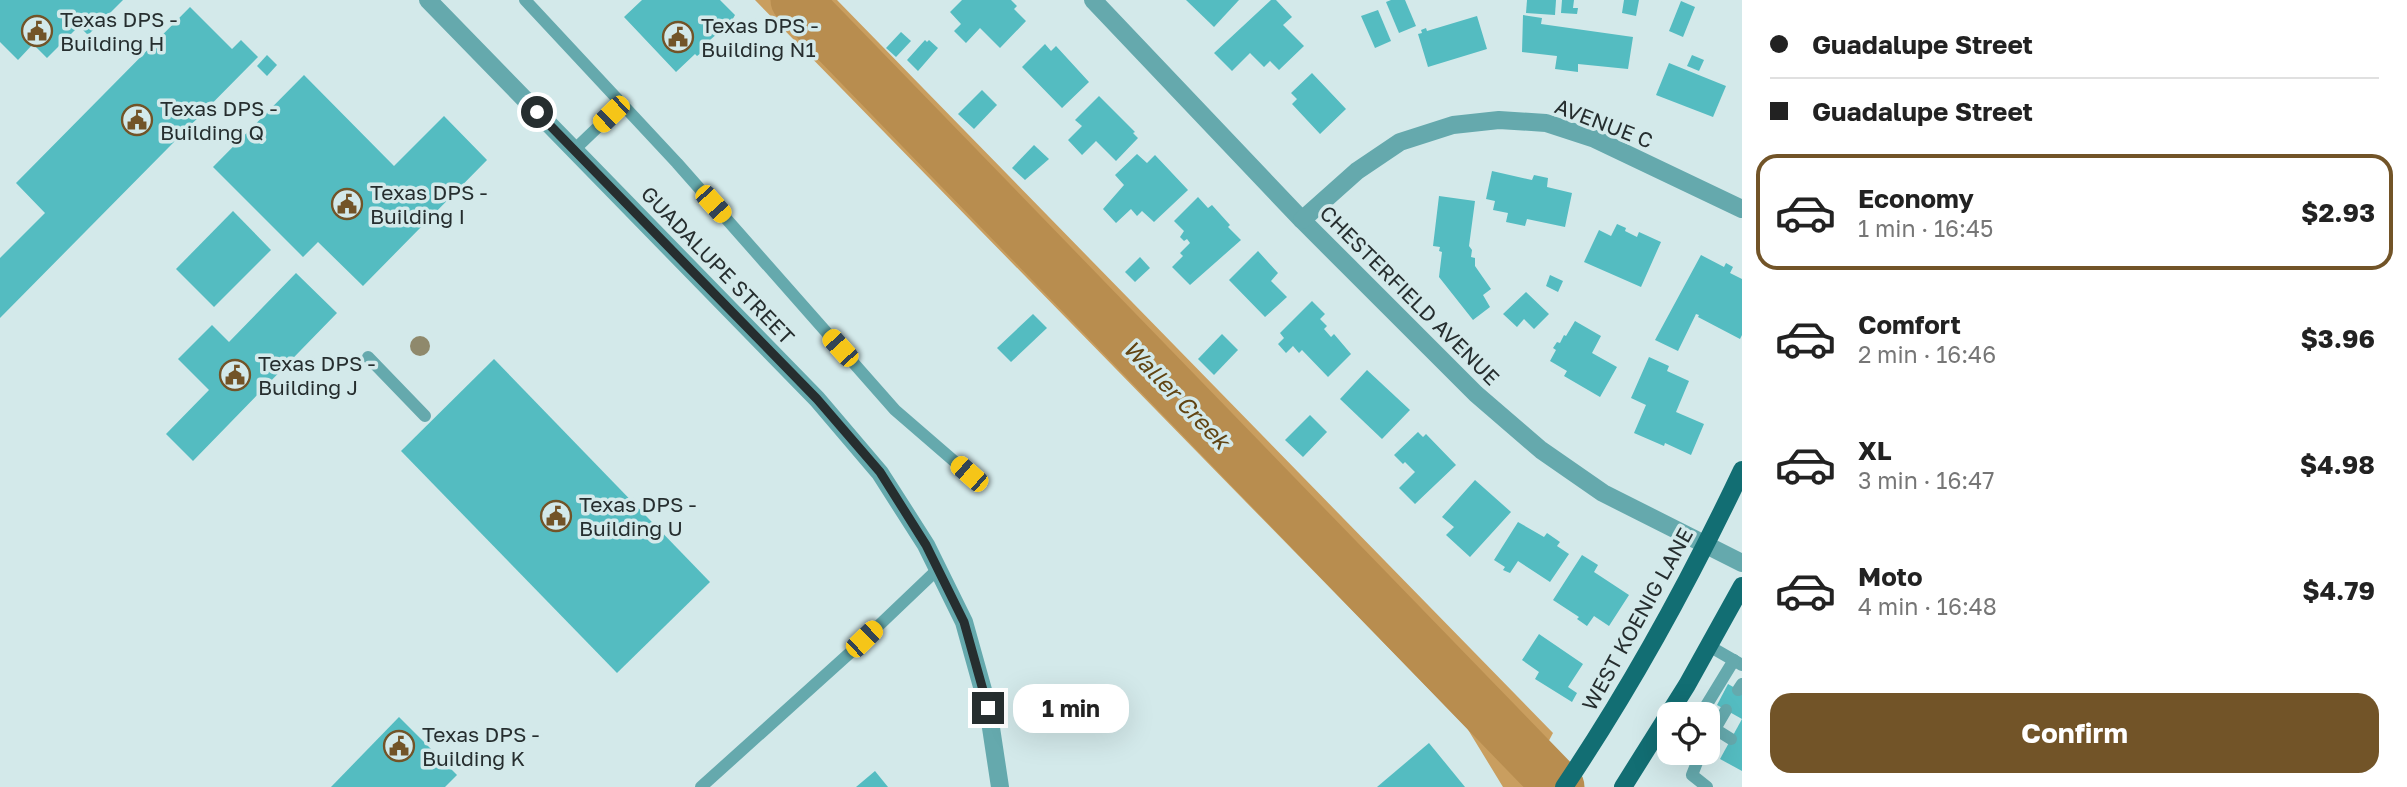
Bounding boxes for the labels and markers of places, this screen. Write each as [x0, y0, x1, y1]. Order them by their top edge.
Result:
place label: Texas DPS - Building H [60, 6, 178, 56]
place label: Texas DPS - Building N1 [701, 12, 819, 62]
public building icon: Texas DPS - Building H [20, 14, 54, 48]
public building icon: Texas DPS - Building N1 [661, 20, 695, 54]
place label: Texas DPS - Building Q [160, 95, 278, 145]
public building icon: Texas DPS - Building Q [120, 103, 154, 137]
place label: Texas DPS - Building I [370, 179, 488, 229]
public building icon: Texas DPS - Building I [330, 187, 364, 221]
place label: Texas DPS - Building J [258, 350, 376, 400]
public building icon: Texas DPS - Building J [218, 358, 252, 392]
place label: Texas DPS - Building U [579, 491, 697, 541]
public building icon: Texas DPS - Building U [539, 499, 573, 533]
place label: Texas DPS - Building K [422, 721, 540, 771]
public building icon: Texas DPS - Building K [382, 729, 416, 763]

